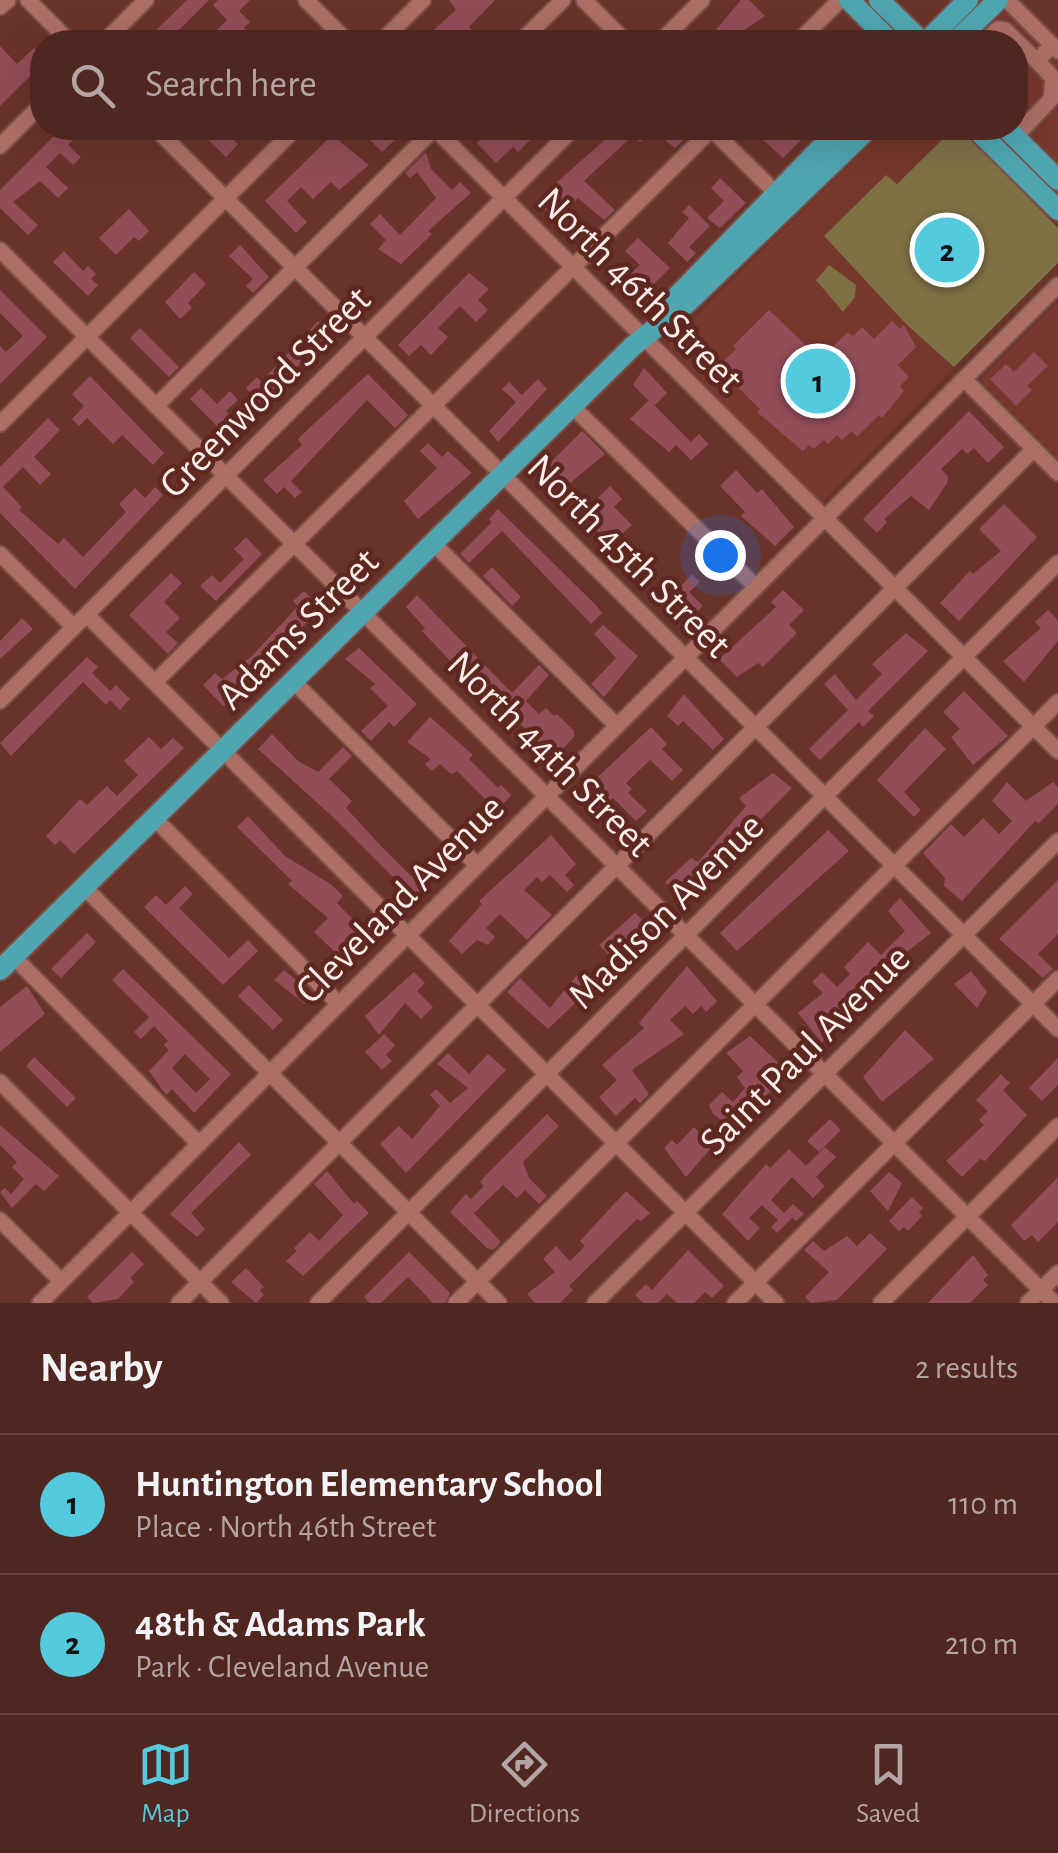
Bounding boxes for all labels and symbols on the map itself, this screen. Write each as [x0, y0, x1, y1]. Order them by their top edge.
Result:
street label: North 46th Street [530, 180, 750, 401]
pin: 2 [914, 212, 980, 288]
street label: Greenwood Street [152, 279, 379, 506]
pin: 1 [786, 344, 850, 418]
street label: North 45th Street [519, 447, 738, 666]
your location [695, 530, 746, 581]
street label: Adams Street [210, 541, 387, 717]
street label: North 44th Street [439, 644, 660, 865]
street label: Cleveland Avenue [289, 788, 512, 1011]
street label: Madison Avenue [561, 806, 772, 1017]
street label: Saint Paul Avenue [693, 938, 918, 1163]

